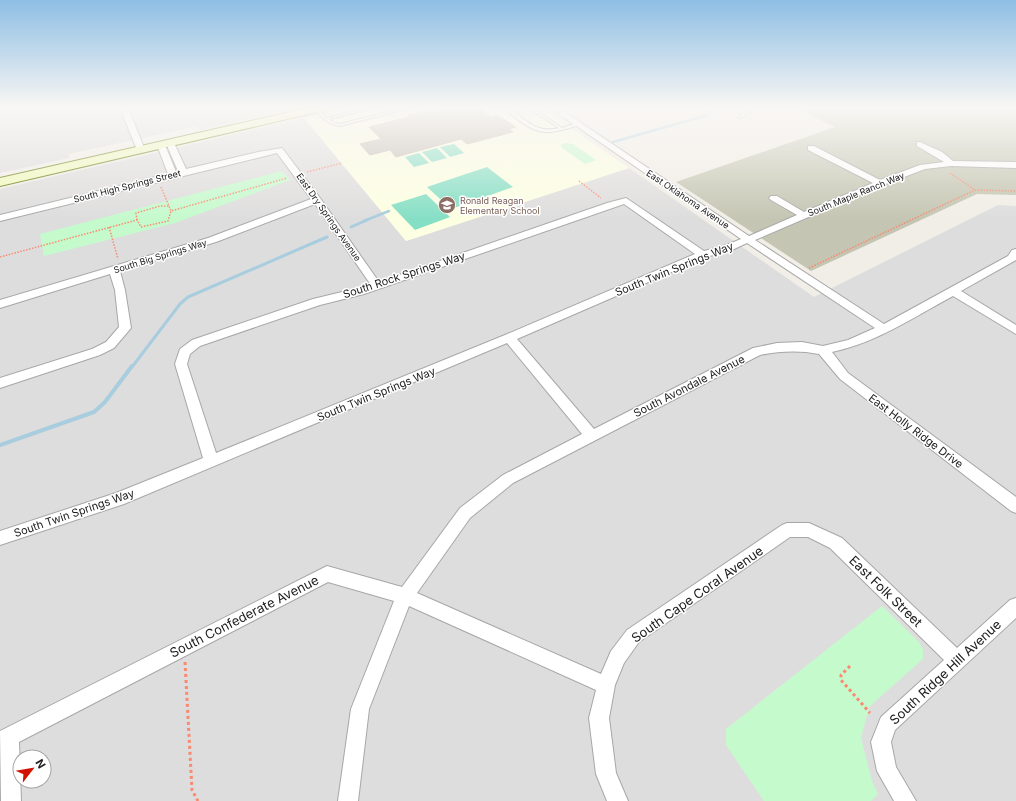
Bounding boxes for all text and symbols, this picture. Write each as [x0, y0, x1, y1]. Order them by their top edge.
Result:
street label: South High Springs Street [72, 167, 182, 205]
street label: East Oklahoma Avenue [644, 167, 732, 231]
street label: South Maple Ranch Way [806, 170, 906, 218]
street label: East Dry Springs Avenue [294, 171, 364, 263]
school or university icon: Ronald Reagan Elementary School [437, 195, 457, 215]
place label: Ronald Reagan Elementary School [460, 195, 540, 216]
street label: South Big Springs Way [112, 237, 208, 275]
street label: South Twin Springs Way [613, 239, 735, 299]
street label: South Rock Springs Way [341, 249, 467, 301]
street label: South Avondale Avenue [631, 352, 747, 420]
street label: South Twin Springs Way [315, 364, 437, 424]
street label: East Holly Ridge Drive [866, 391, 966, 471]
street label: South Twin Springs Way [12, 486, 136, 540]
street label: South Cape Coral Avenue [628, 542, 766, 646]
street label: East Folk Street [846, 552, 926, 630]
street label: South Confederate Avenue [167, 571, 321, 661]
street label: South Ridge Hill Avenue [886, 616, 1004, 728]
north arrow [12, 749, 52, 789]
text: N [32, 757, 49, 771]

